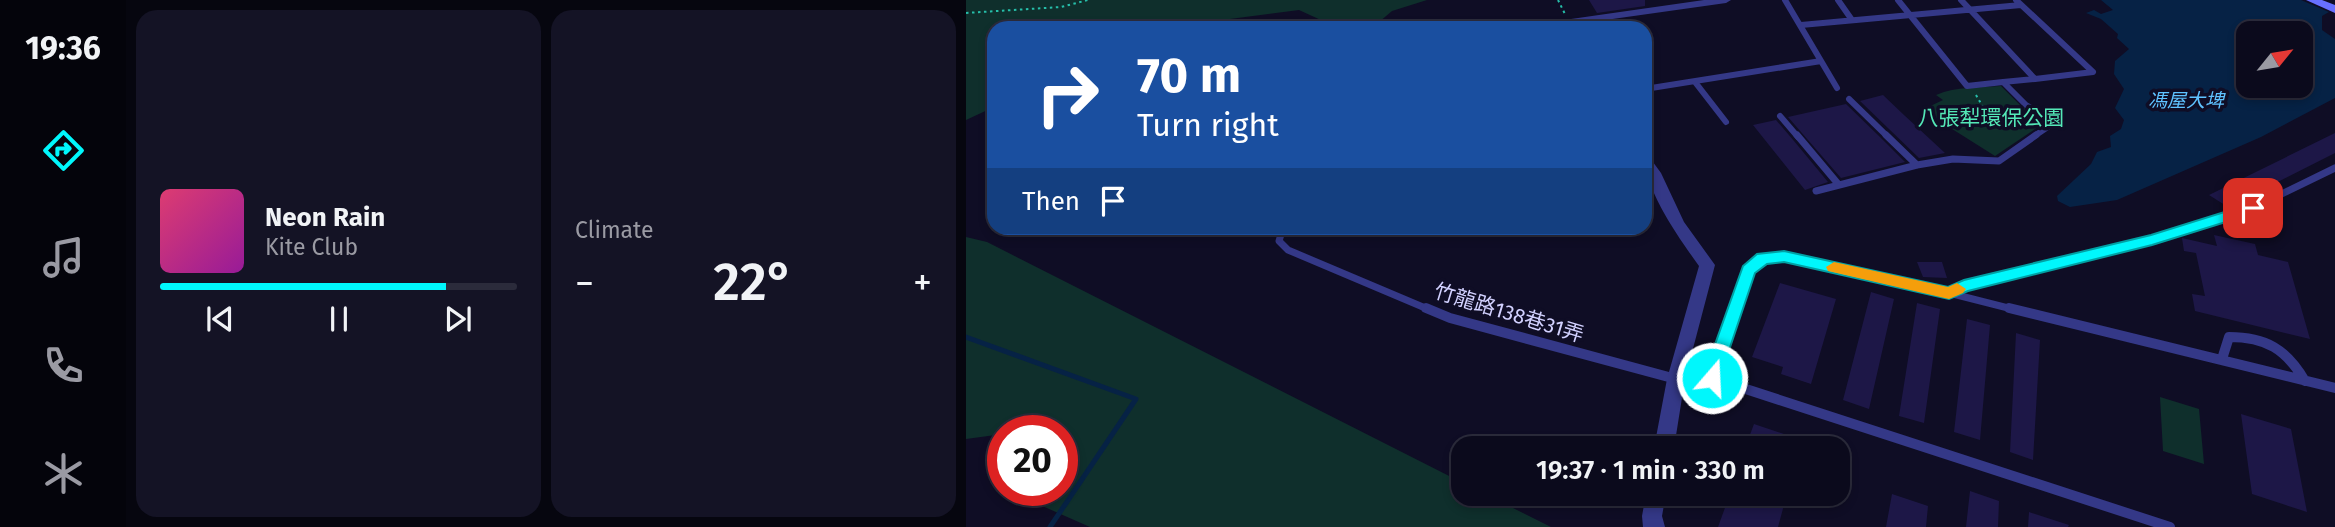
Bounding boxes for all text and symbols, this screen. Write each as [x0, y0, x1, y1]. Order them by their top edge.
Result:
north arrow [2236, 21, 2314, 98]
map controls [2236, 21, 2313, 98]
text: 19:36 [25, 29, 101, 67]
text: 70 m [1137, 46, 1241, 105]
icon: right [1022, 49, 1113, 140]
water label: 馮屋大埤 [2148, 89, 2226, 112]
park label: 八張犁環保公園 [1918, 105, 2065, 131]
text: Turn right [1137, 106, 1279, 144]
icon: directions [39, 126, 88, 175]
pin [2223, 178, 2283, 238]
icon: arrive [1094, 182, 1132, 220]
text: Then [1022, 186, 1080, 217]
icon: arrive [2234, 189, 2272, 227]
text: Neon Rain [265, 202, 385, 233]
text: Climate [575, 216, 654, 244]
icon: music [39, 233, 88, 282]
text: Kite Club [265, 233, 358, 261]
text: 22° [713, 251, 794, 314]
text: − [575, 260, 594, 306]
text: + [913, 260, 932, 306]
street label: 竹龍路138巷31弄 [1431, 278, 1587, 348]
icon: previous [201, 300, 239, 338]
icon: pause [320, 300, 358, 338]
icon: next [439, 300, 477, 338]
icon: phone [39, 341, 88, 390]
position arrow [1675, 341, 1749, 415]
speed limit sign: 20 [987, 415, 1078, 506]
icon: climate [39, 449, 88, 498]
text: 19:37 · 1 min · 330 m [1536, 455, 1765, 486]

